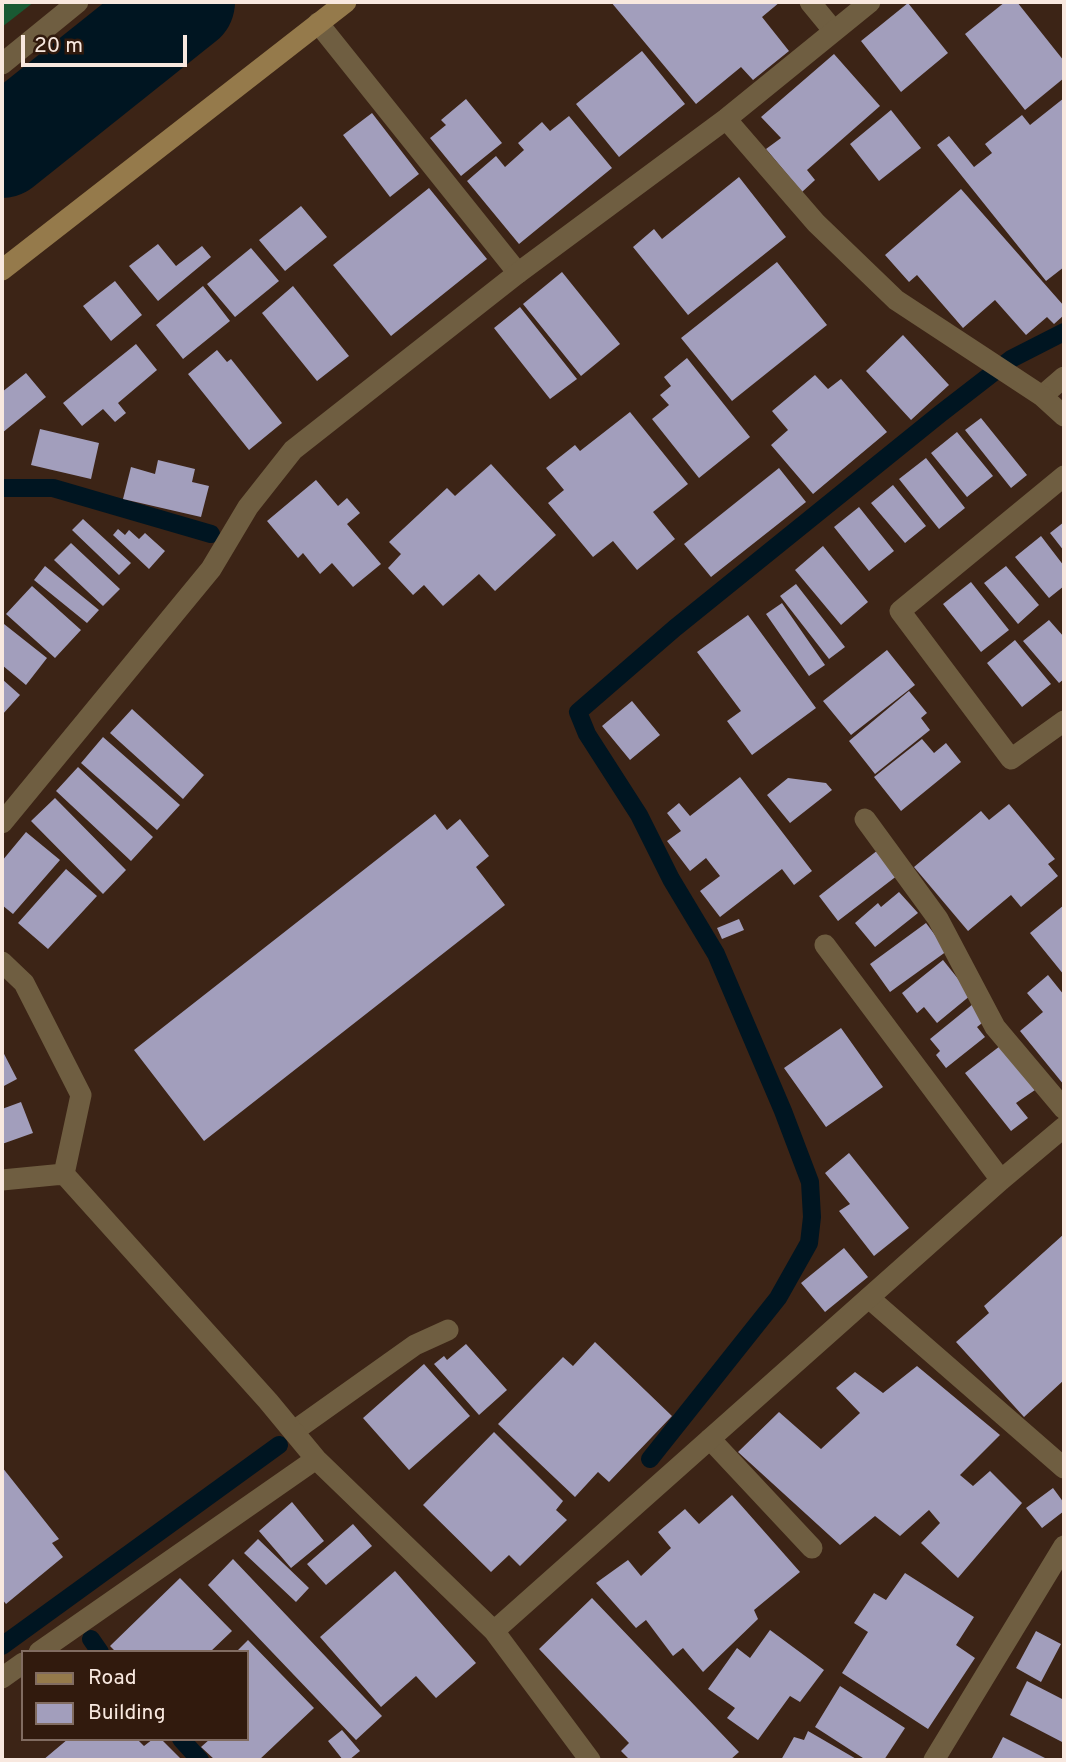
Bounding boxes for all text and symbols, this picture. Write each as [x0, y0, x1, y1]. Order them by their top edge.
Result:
scale bar [24, 21, 191, 65]
text: 20 m [34, 33, 83, 60]
legend [21, 1650, 248, 1741]
text: Road [88, 1665, 137, 1692]
text: Building [88, 1700, 166, 1727]

